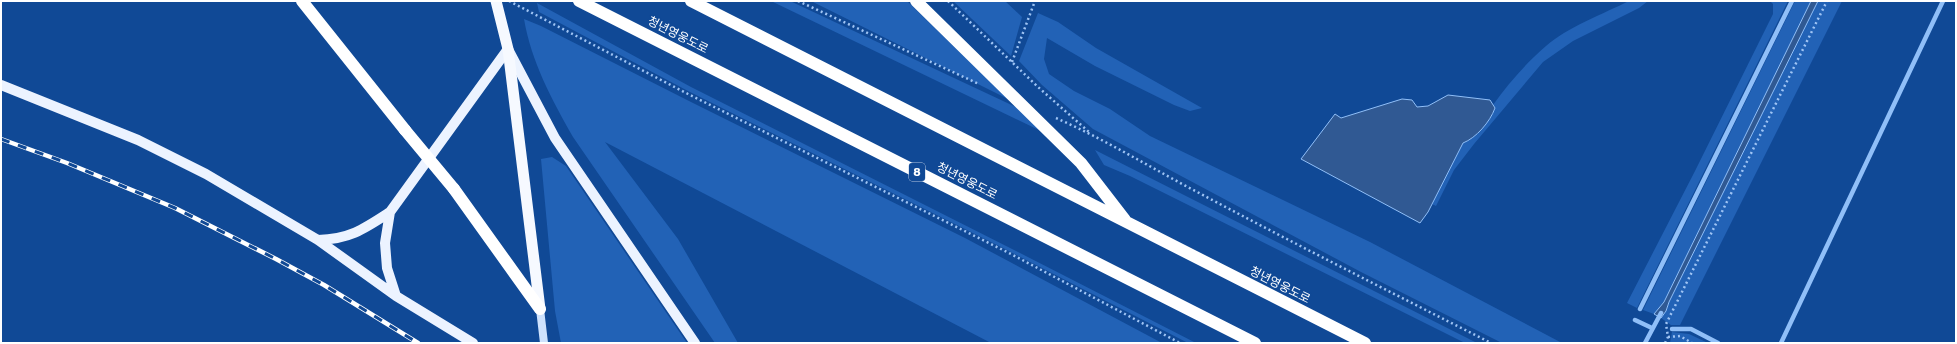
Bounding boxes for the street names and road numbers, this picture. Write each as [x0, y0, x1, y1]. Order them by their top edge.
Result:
street label: 청년영웅도로 [645, 14, 711, 56]
street label: 청년영웅도로 [934, 160, 1000, 202]
road number: 8 [909, 163, 925, 181]
street label: 청년영웅도로 [1247, 264, 1313, 306]

